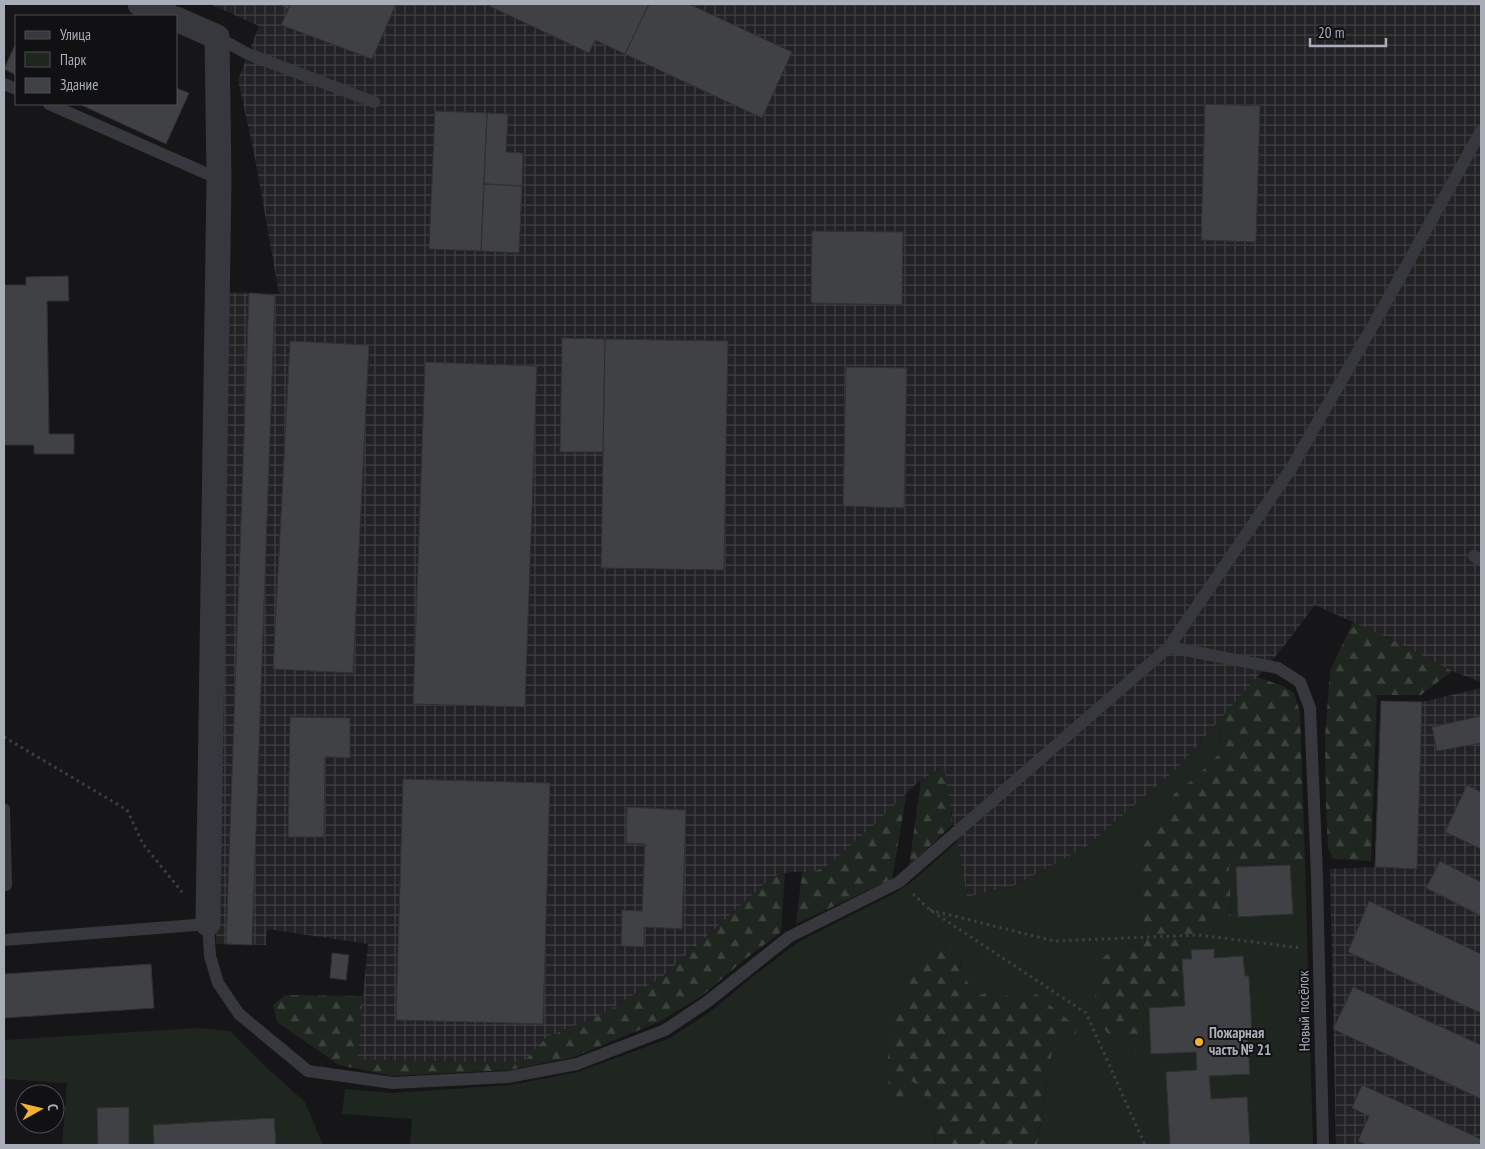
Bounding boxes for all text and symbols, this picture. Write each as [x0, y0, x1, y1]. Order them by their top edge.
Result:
legend [15, 15, 178, 105]
scale bar [1310, 15, 1386, 47]
text: 20 m [1318, 23, 1344, 42]
text: Улица [60, 25, 91, 44]
text: Парк [60, 50, 86, 69]
text: Здание [60, 75, 98, 94]
street label: Новый посёлок [1293, 970, 1314, 1052]
place label: Пожарная часть № 21 [1209, 1023, 1271, 1059]
marker: Пожарная часть № 21 [1193, 1036, 1205, 1048]
north arrow [15, 1084, 65, 1134]
text: С [44, 1103, 62, 1112]

